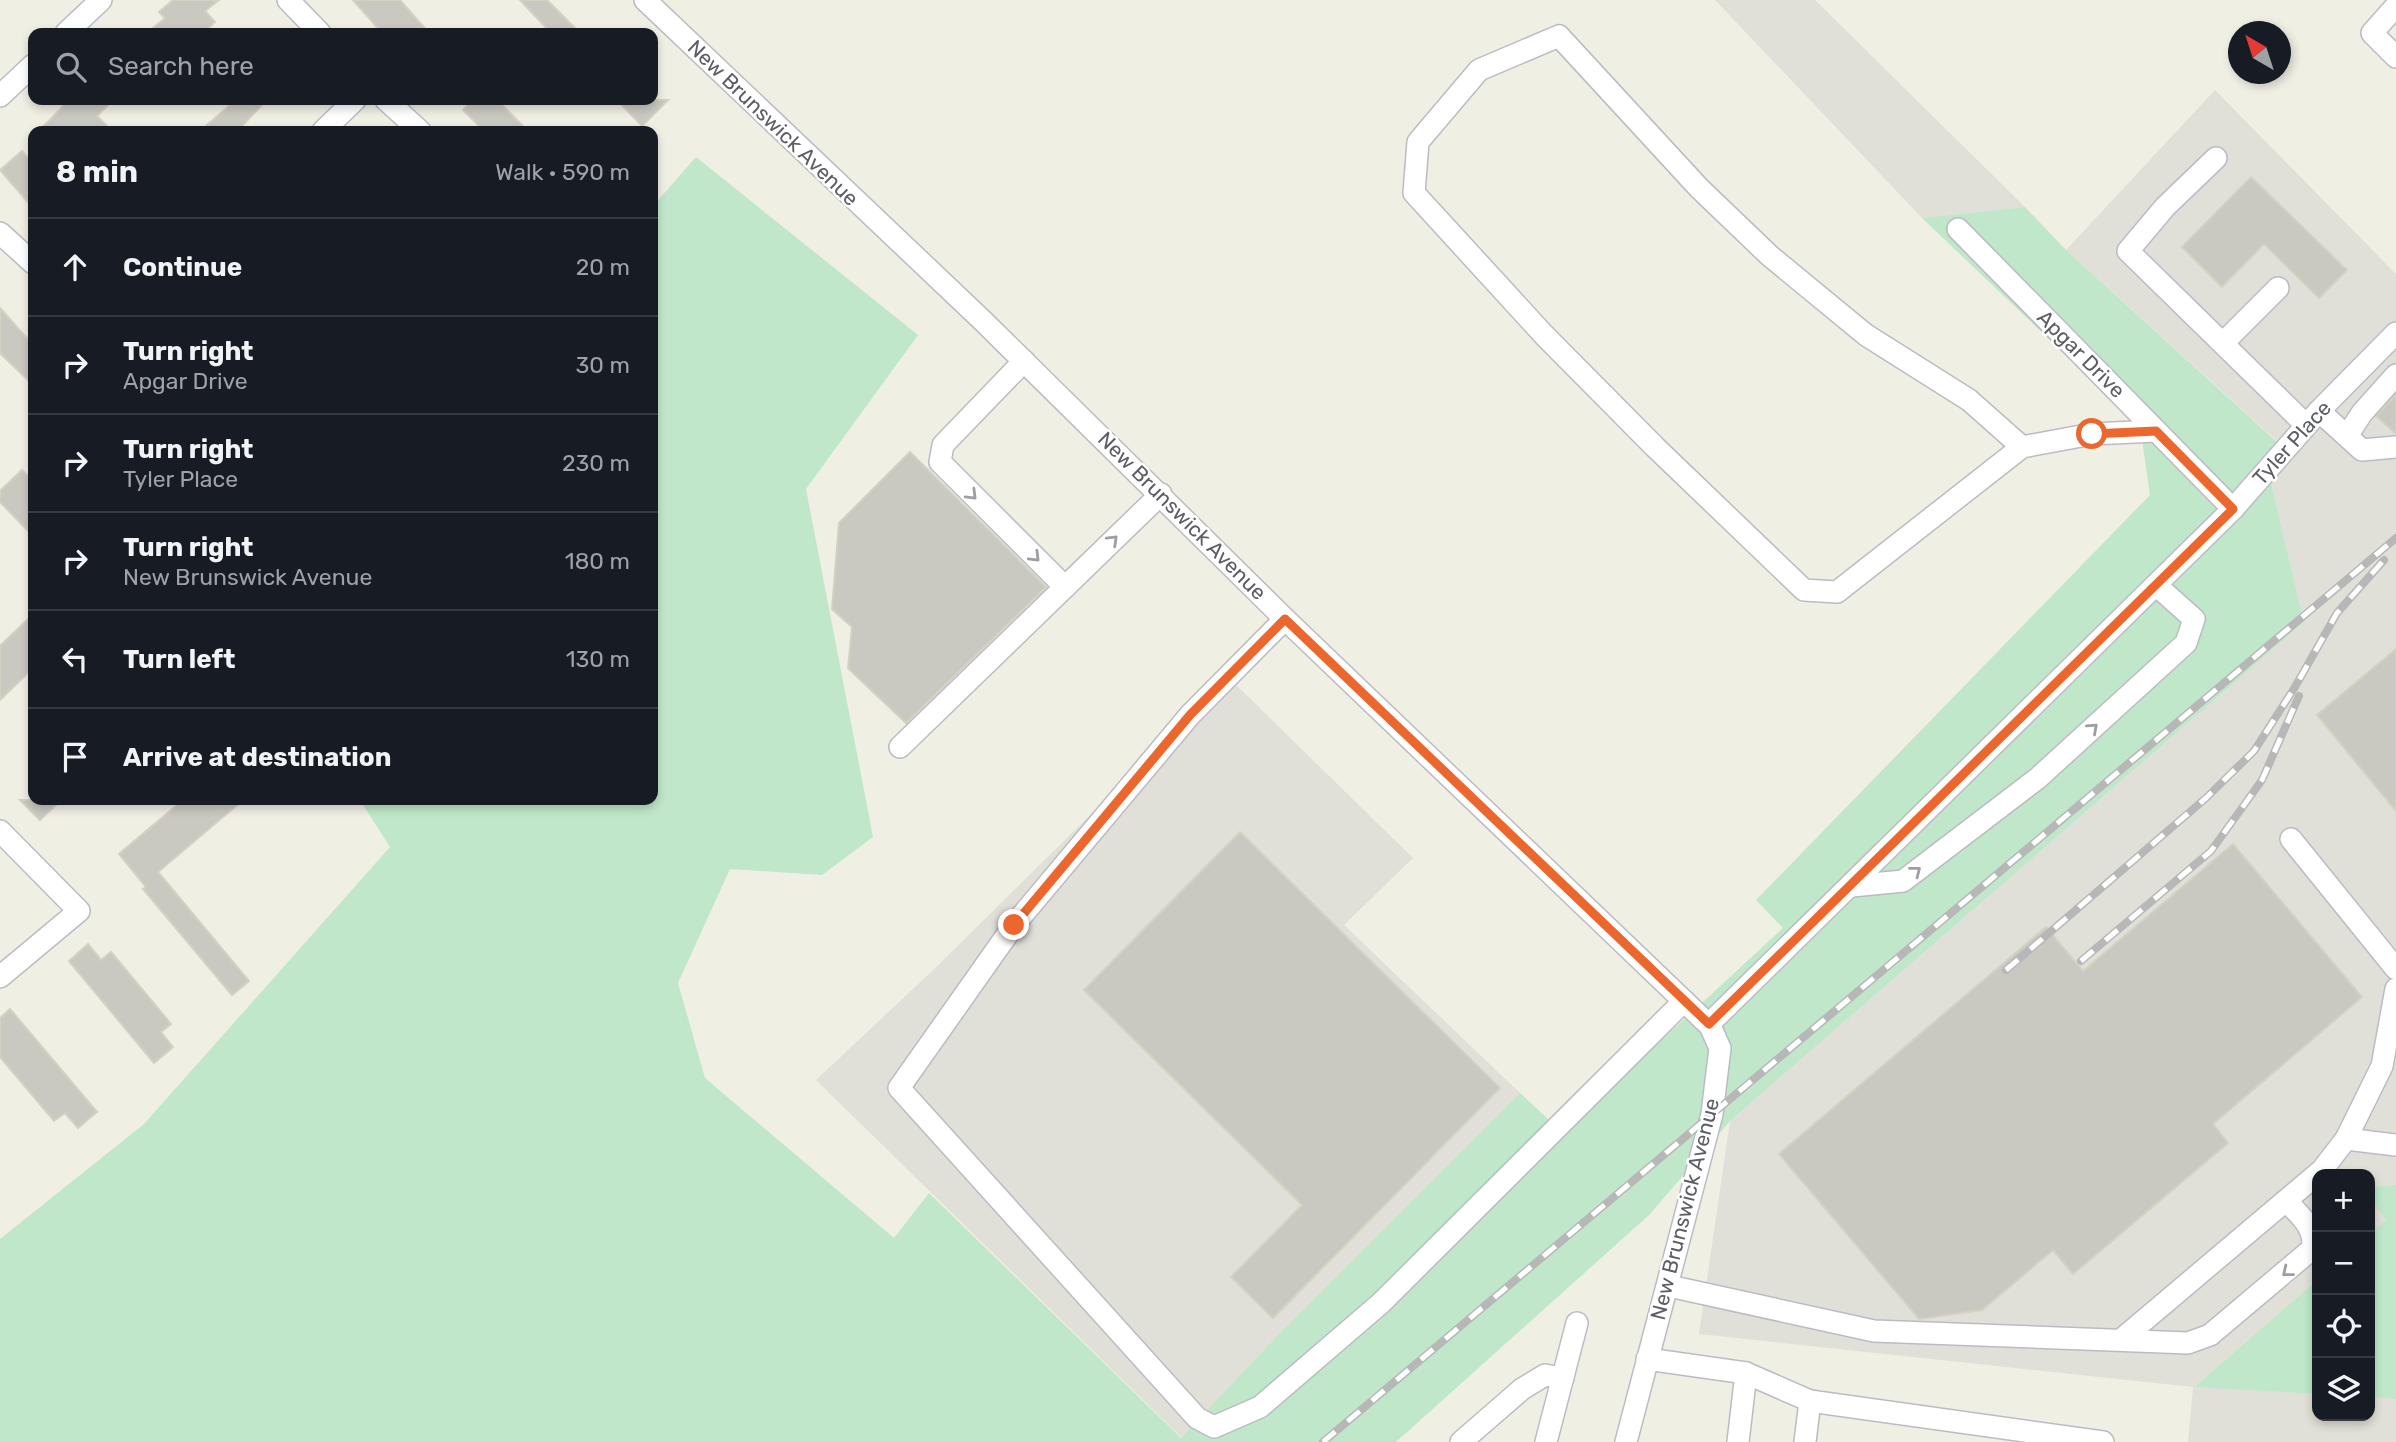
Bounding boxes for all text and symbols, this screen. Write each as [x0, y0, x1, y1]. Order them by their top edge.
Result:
north arrow [2228, 21, 2291, 84]
search box [28, 28, 658, 105]
street label: New Brunswick Avenue [683, 35, 864, 211]
icon: search [52, 48, 90, 86]
text: Search here [108, 51, 254, 82]
text: 8 min [56, 154, 138, 190]
text: Walk · 590 m [495, 158, 630, 186]
icon: ahead [56, 248, 94, 286]
text: Continue [123, 252, 242, 283]
text: 20 m [576, 253, 630, 281]
street label: Apgar Drive [2032, 305, 2130, 403]
text: Turn right [123, 336, 253, 367]
icon: right [56, 346, 94, 384]
text: 30 m [575, 351, 630, 379]
text: Apgar Drive [123, 367, 248, 395]
street label: Tyler Place [2247, 395, 2336, 490]
route start [2076, 418, 2107, 449]
street label: New Brunswick Avenue [1093, 426, 1272, 605]
text: Turn right [123, 434, 253, 465]
icon: right [56, 444, 94, 482]
text: 230 m [562, 449, 630, 477]
text: Tyler Place [123, 465, 238, 493]
one-way arrow [964, 486, 977, 499]
text: Turn right [123, 532, 253, 563]
one-way arrow [1105, 536, 1118, 549]
icon: right [56, 542, 94, 580]
text: 180 m [565, 547, 630, 575]
one-way arrow [1027, 548, 1040, 561]
text: New Brunswick Avenue [123, 563, 372, 591]
icon: left [56, 640, 94, 678]
text: Turn left [123, 644, 235, 675]
text: 130 m [566, 645, 630, 673]
one-way arrow [2085, 724, 2098, 736]
icon: arrive [56, 738, 94, 776]
text: Arrive at destination [123, 742, 391, 773]
one-way arrow [1909, 867, 1921, 880]
route end [998, 909, 1029, 940]
street label: New Brunswick Avenue [1645, 1095, 1724, 1322]
map controls [2312, 1169, 2375, 1421]
button: + [2312, 1169, 2375, 1232]
button: − [2312, 1232, 2375, 1295]
one-way arrow [2282, 1264, 2295, 1276]
button: locate [2312, 1295, 2375, 1358]
button: layers [2312, 1358, 2375, 1421]

